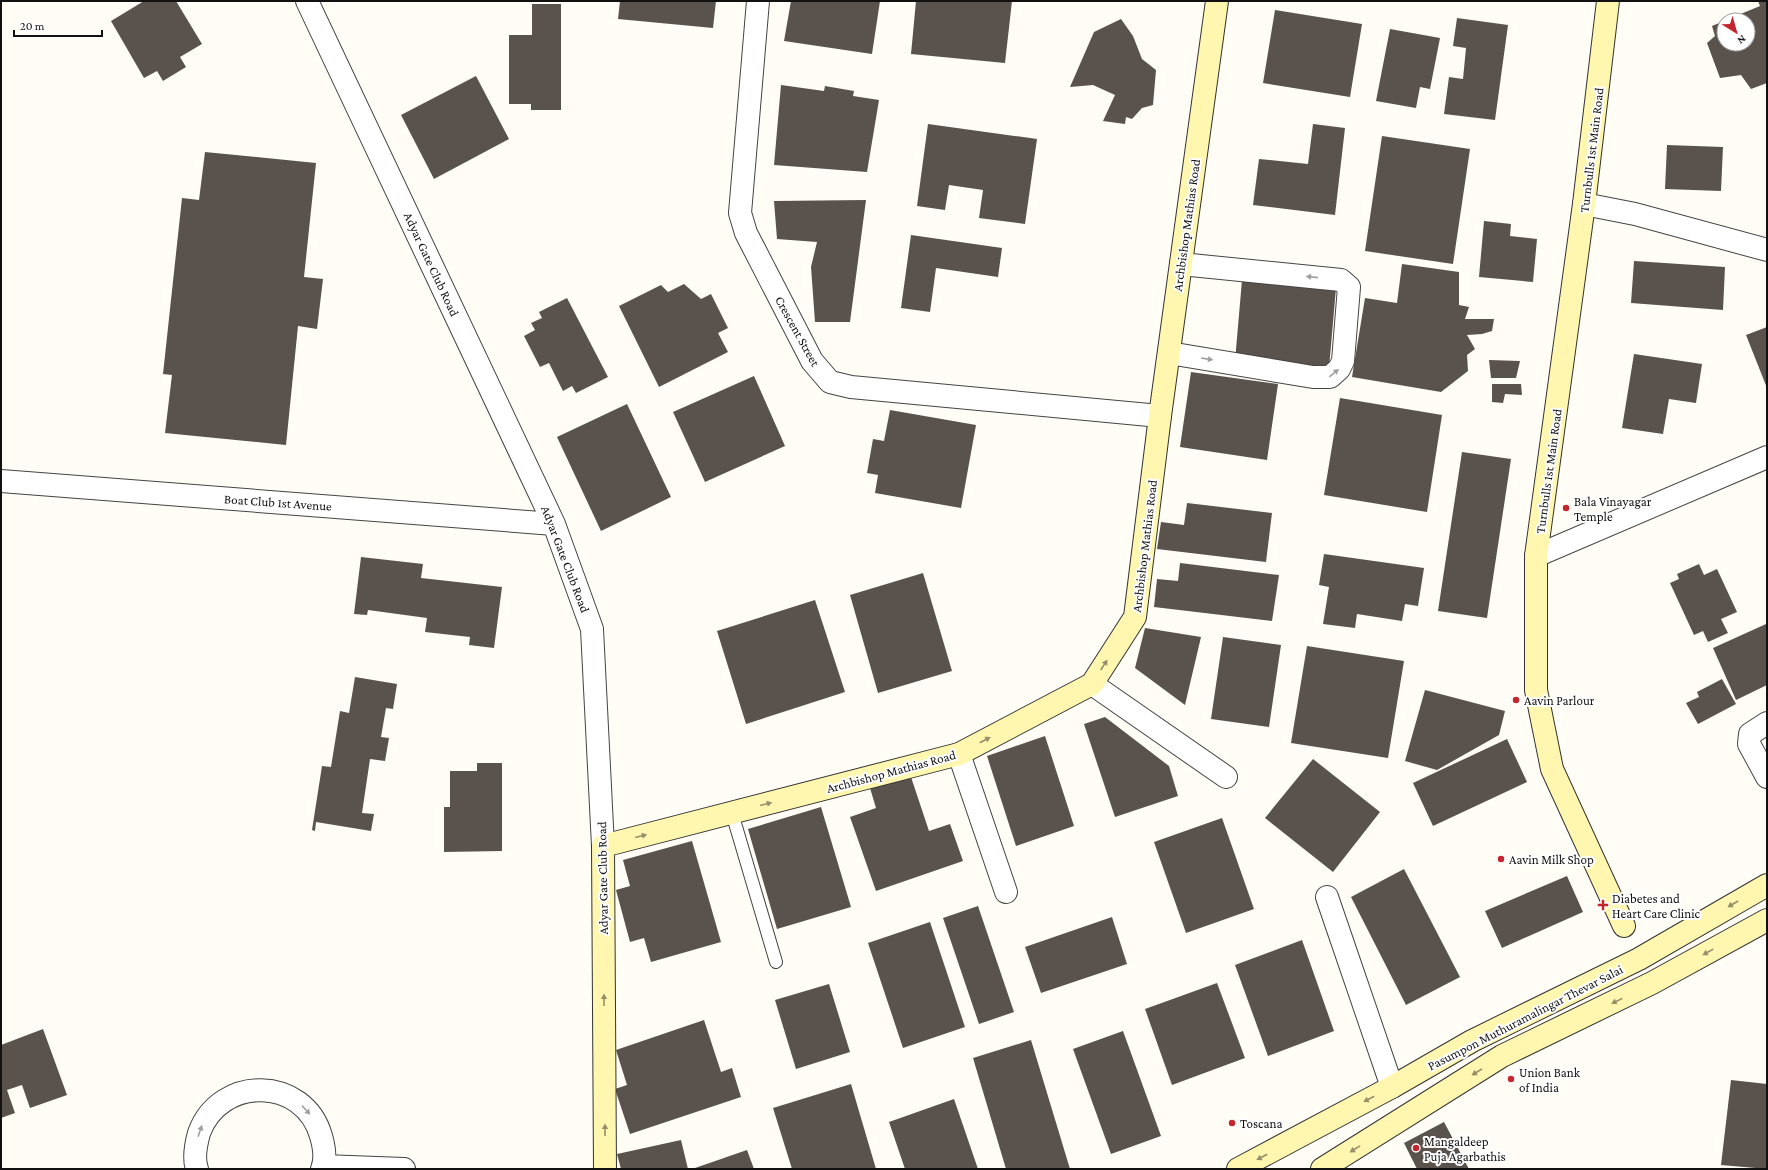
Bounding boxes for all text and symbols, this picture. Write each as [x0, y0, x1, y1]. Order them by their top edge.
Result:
scale bar [14, 12, 102, 38]
north arrow [1716, 12, 1756, 52]
text: 20 m [20, 19, 45, 33]
text: N [1735, 33, 1749, 47]
street label: Turnbulls 1st Main Road [1576, 87, 1607, 213]
street label: Archbishop Mathias Road [1170, 158, 1203, 292]
street label: Adyar Gate Club Road [401, 210, 462, 319]
one-way arrow [1306, 273, 1318, 280]
street label: Crescent Street [772, 293, 823, 370]
one-way arrow [1201, 356, 1213, 362]
one-way arrow [1329, 369, 1339, 377]
street label: Turnbulls 1st Main Road [1532, 408, 1565, 534]
street label: Archbishop Mathias Road [1129, 479, 1160, 613]
street label: Boat Club 1st Avenue [224, 491, 333, 514]
place label: Bala Vinayagar Temple [1574, 494, 1652, 524]
marker: Bala Vinayagar Temple [1561, 503, 1571, 513]
street label: Adyar Gate Club Road [538, 504, 593, 615]
one-way arrow [1100, 659, 1108, 670]
place label: Aavin Parlour [1524, 693, 1595, 708]
marker: Aavin Parlour [1511, 695, 1521, 705]
one-way arrow [979, 737, 990, 744]
street label: Archbishop Mathias Road [825, 747, 958, 796]
one-way arrow [761, 801, 773, 807]
street label: Adyar Gate Club Road [594, 821, 611, 935]
one-way arrow [634, 833, 647, 839]
place label: Aavin Milk Shop [1509, 852, 1594, 867]
marker: Aavin Milk Shop [1496, 854, 1506, 864]
place label: Diabetes and Heart Care Clinic [1612, 891, 1701, 921]
marker: Diabetes and Heart Care Clinic [1597, 899, 1609, 911]
one-way arrow [1727, 901, 1739, 908]
one-way arrow [1703, 949, 1714, 956]
street label: Pasumpon Muthuramalingar Thevar Salai [1425, 961, 1626, 1073]
one-way arrow [601, 993, 607, 1006]
one-way arrow [1611, 997, 1623, 1004]
place label: Union Bank of India [1519, 1065, 1581, 1095]
one-way arrow [1471, 1069, 1483, 1076]
marker: Union Bank of India [1506, 1074, 1516, 1084]
one-way arrow [1363, 1096, 1374, 1103]
one-way arrow [301, 1105, 311, 1115]
place label: Toscana [1240, 1116, 1283, 1131]
marker: Toscana [1227, 1118, 1237, 1128]
one-way arrow [602, 1123, 608, 1136]
one-way arrow [197, 1125, 203, 1137]
place label: Mangaldeep Puja Agarbathis [1424, 1134, 1506, 1165]
marker: Mangaldeep Puja Agarbathis [1411, 1143, 1421, 1153]
one-way arrow [1350, 1145, 1360, 1153]
one-way arrow [1256, 1153, 1267, 1160]

